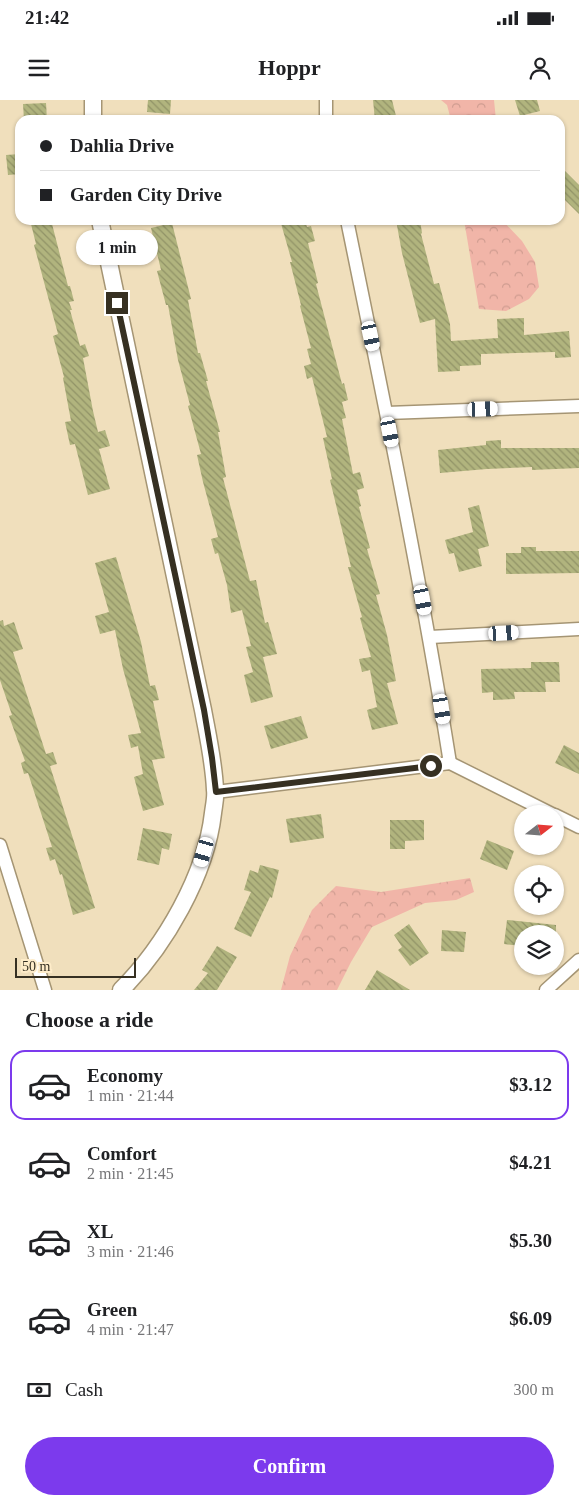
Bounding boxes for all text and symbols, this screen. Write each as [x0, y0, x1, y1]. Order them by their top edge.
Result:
text: 21:42 [25, 7, 69, 28]
icon: menu [25, 54, 53, 82]
icon: person [526, 54, 554, 82]
text: Hoppr [258, 55, 321, 80]
text: Dahlia Drive [70, 135, 174, 156]
text: Garden City Drive [70, 184, 222, 205]
callout: 1 min [76, 230, 158, 266]
text: 1 min [98, 239, 136, 256]
route end [106, 292, 128, 314]
car [360, 320, 381, 352]
car [467, 401, 498, 417]
car [379, 416, 400, 448]
car [412, 584, 433, 616]
car [488, 625, 519, 641]
car [432, 693, 451, 725]
route start [420, 755, 442, 777]
north arrow [514, 805, 564, 855]
map controls [514, 805, 564, 975]
car [192, 836, 215, 868]
button: locate [514, 865, 564, 915]
button: layers [514, 925, 564, 975]
scale bar [15, 955, 136, 978]
text: 50 m [22, 959, 50, 974]
text: Choose a ride [25, 1007, 153, 1032]
icon: car [27, 1063, 72, 1108]
text: Economy [87, 1065, 163, 1086]
text: $3.12 [509, 1074, 552, 1095]
text: 1 min · 21:44 [87, 1087, 174, 1104]
icon: car [27, 1141, 72, 1186]
text: Comfort [87, 1143, 157, 1164]
text: $4.21 [509, 1152, 552, 1173]
text: 2 min · 21:45 [87, 1165, 174, 1182]
icon: car [27, 1219, 72, 1264]
text: XL [87, 1221, 113, 1242]
text: $5.30 [509, 1230, 552, 1251]
text: 3 min · 21:46 [87, 1243, 174, 1260]
icon: car [27, 1297, 72, 1342]
text: Green [87, 1299, 137, 1320]
text: $6.09 [509, 1308, 552, 1329]
text: 4 min · 21:47 [87, 1321, 174, 1338]
icon: cash [25, 1376, 53, 1404]
text: Cash [65, 1379, 103, 1400]
text: 300 m [514, 1381, 554, 1398]
button: Confirm [25, 1437, 554, 1495]

